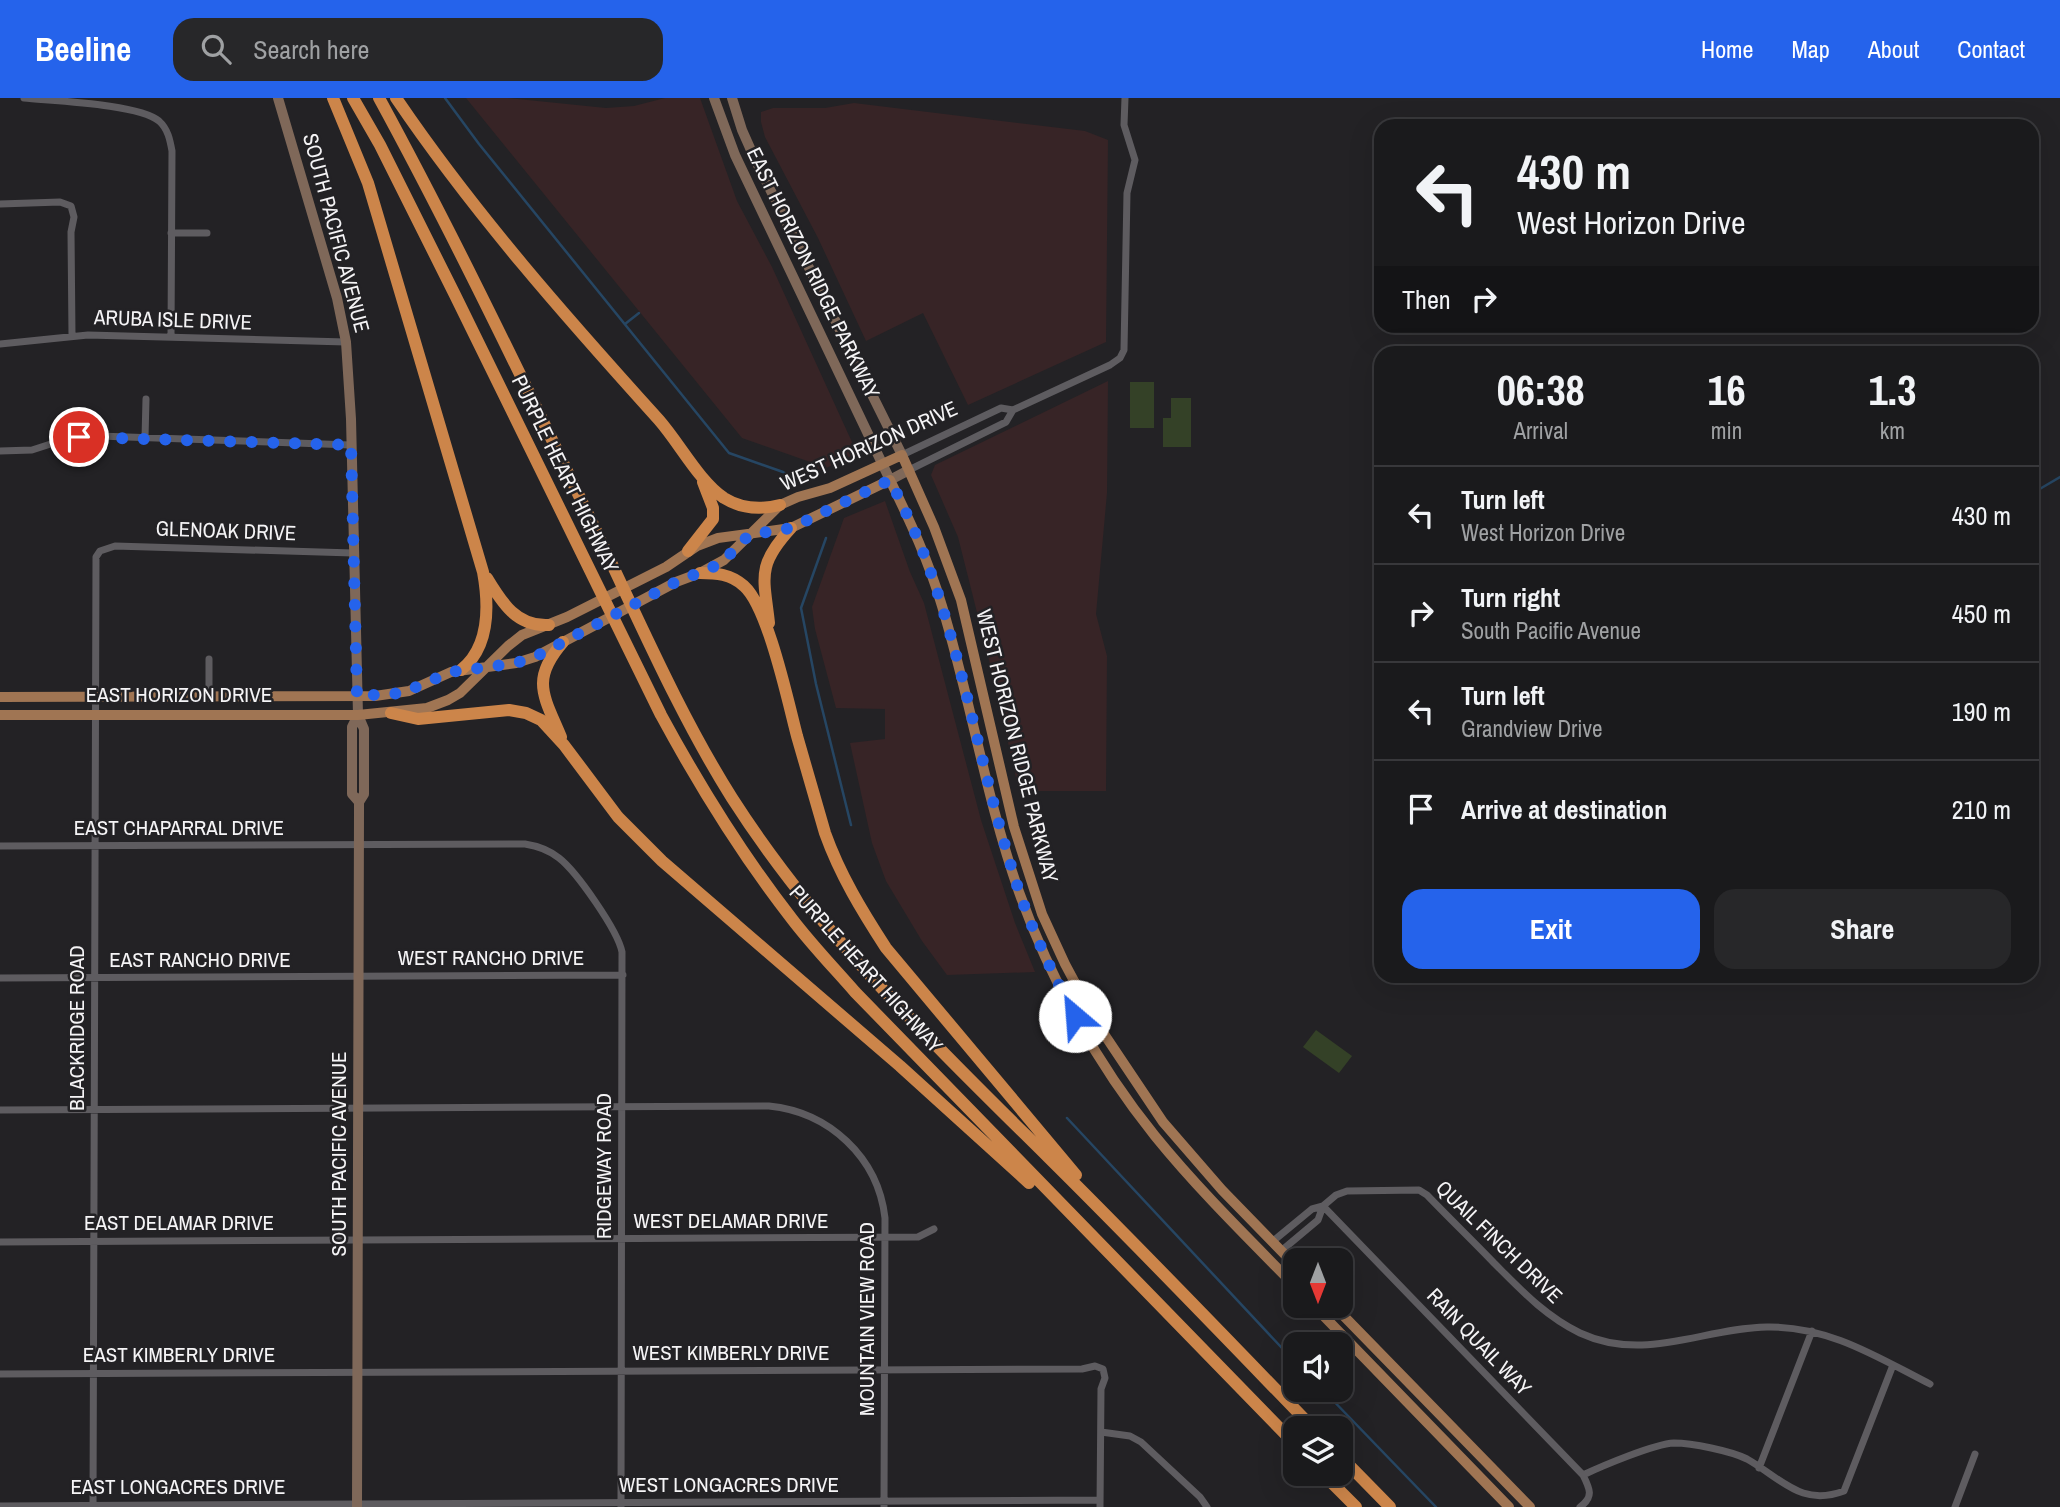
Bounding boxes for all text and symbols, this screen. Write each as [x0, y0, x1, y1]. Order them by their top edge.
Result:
search box [173, 18, 663, 81]
text: Beeline [35, 27, 131, 71]
icon: search [197, 30, 235, 68]
text: Search here [253, 32, 369, 67]
text: Home [1701, 33, 1753, 65]
text: Map [1791, 33, 1830, 65]
text: About [1868, 33, 1919, 65]
text: Contact [1957, 33, 2025, 65]
street label: SOUTH PACIFIC AVENUE [296, 130, 377, 336]
text: 430 m [1517, 138, 1631, 204]
street label: EAST HORIZON RIDGE PARKWAY [740, 142, 887, 404]
icon: left [1402, 147, 1493, 238]
text: West Horizon Drive [1517, 201, 1745, 244]
icon: right [1465, 280, 1503, 318]
text: Then [1402, 282, 1451, 317]
street label: ARUBA ISLE DRIVE [93, 302, 252, 337]
text: 06:38 [1497, 362, 1585, 418]
text: 16 [1707, 362, 1746, 418]
text: 1.3 [1868, 362, 1916, 418]
street label: PURPLE HEART HIGHWAY [505, 370, 626, 578]
street label: WEST HORIZON DRIVE [776, 393, 962, 498]
pin [49, 407, 109, 467]
text: Arrival [1513, 415, 1568, 446]
text: min [1711, 415, 1742, 446]
text: km [1880, 415, 1905, 446]
icon: arrive [60, 418, 98, 456]
text: Turn left [1461, 482, 1545, 517]
icon: left [1402, 496, 1440, 534]
text: 430 m [1952, 498, 2011, 533]
street label: GLENOAK DRIVE [155, 514, 297, 547]
text: West Horizon Drive [1461, 517, 1625, 548]
text: Turn right [1461, 580, 1560, 615]
icon: right [1402, 594, 1440, 632]
text: 450 m [1952, 596, 2011, 631]
street label: WEST HORIZON RIDGE PARKWAY [969, 606, 1066, 886]
text: South Pacific Avenue [1461, 615, 1641, 646]
text: Turn left [1461, 678, 1545, 713]
street label: EAST HORIZON DRIVE [86, 680, 272, 709]
icon: left [1402, 692, 1440, 730]
text: 190 m [1952, 694, 2011, 729]
text: Grandview Drive [1461, 713, 1603, 744]
icon: arrive [1402, 790, 1440, 828]
text: Arrive at destination [1461, 792, 1667, 827]
text: 210 m [1952, 792, 2011, 827]
street label: EAST CHAPARRAL DRIVE [74, 813, 284, 842]
street label: PURPLE HEART HIGHWAY [783, 878, 950, 1059]
button: Exit [1402, 889, 1700, 969]
button: Share [1714, 889, 2011, 969]
street label: WEST RANCHO DRIVE [398, 943, 584, 972]
street label: BLACKRIDGE ROAD [62, 945, 91, 1111]
street label: EAST RANCHO DRIVE [109, 945, 291, 974]
position arrow [1038, 979, 1112, 1053]
street label: SOUTH PACIFIC AVENUE [324, 1051, 353, 1257]
street label: RIDGEWAY ROAD [589, 1093, 618, 1239]
street label: QUAIL FINCH DRIVE [1430, 1174, 1569, 1310]
street label: WEST DELAMAR DRIVE [634, 1206, 828, 1235]
street label: EAST DELAMAR DRIVE [84, 1208, 274, 1237]
street label: MOUNTAIN VIEW ROAD [852, 1222, 881, 1416]
north arrow [1283, 1248, 1353, 1318]
map controls [1283, 1248, 1353, 1486]
street label: RAIN QUAIL WAY [1421, 1282, 1538, 1402]
button: sound [1283, 1332, 1353, 1402]
street label: WEST KIMBERLY DRIVE [632, 1338, 830, 1367]
street label: EAST KIMBERLY DRIVE [83, 1340, 275, 1369]
button: layers [1283, 1416, 1353, 1486]
street label: WEST LONGACRES DRIVE [619, 1470, 839, 1499]
street label: EAST LONGACRES DRIVE [70, 1472, 286, 1501]

